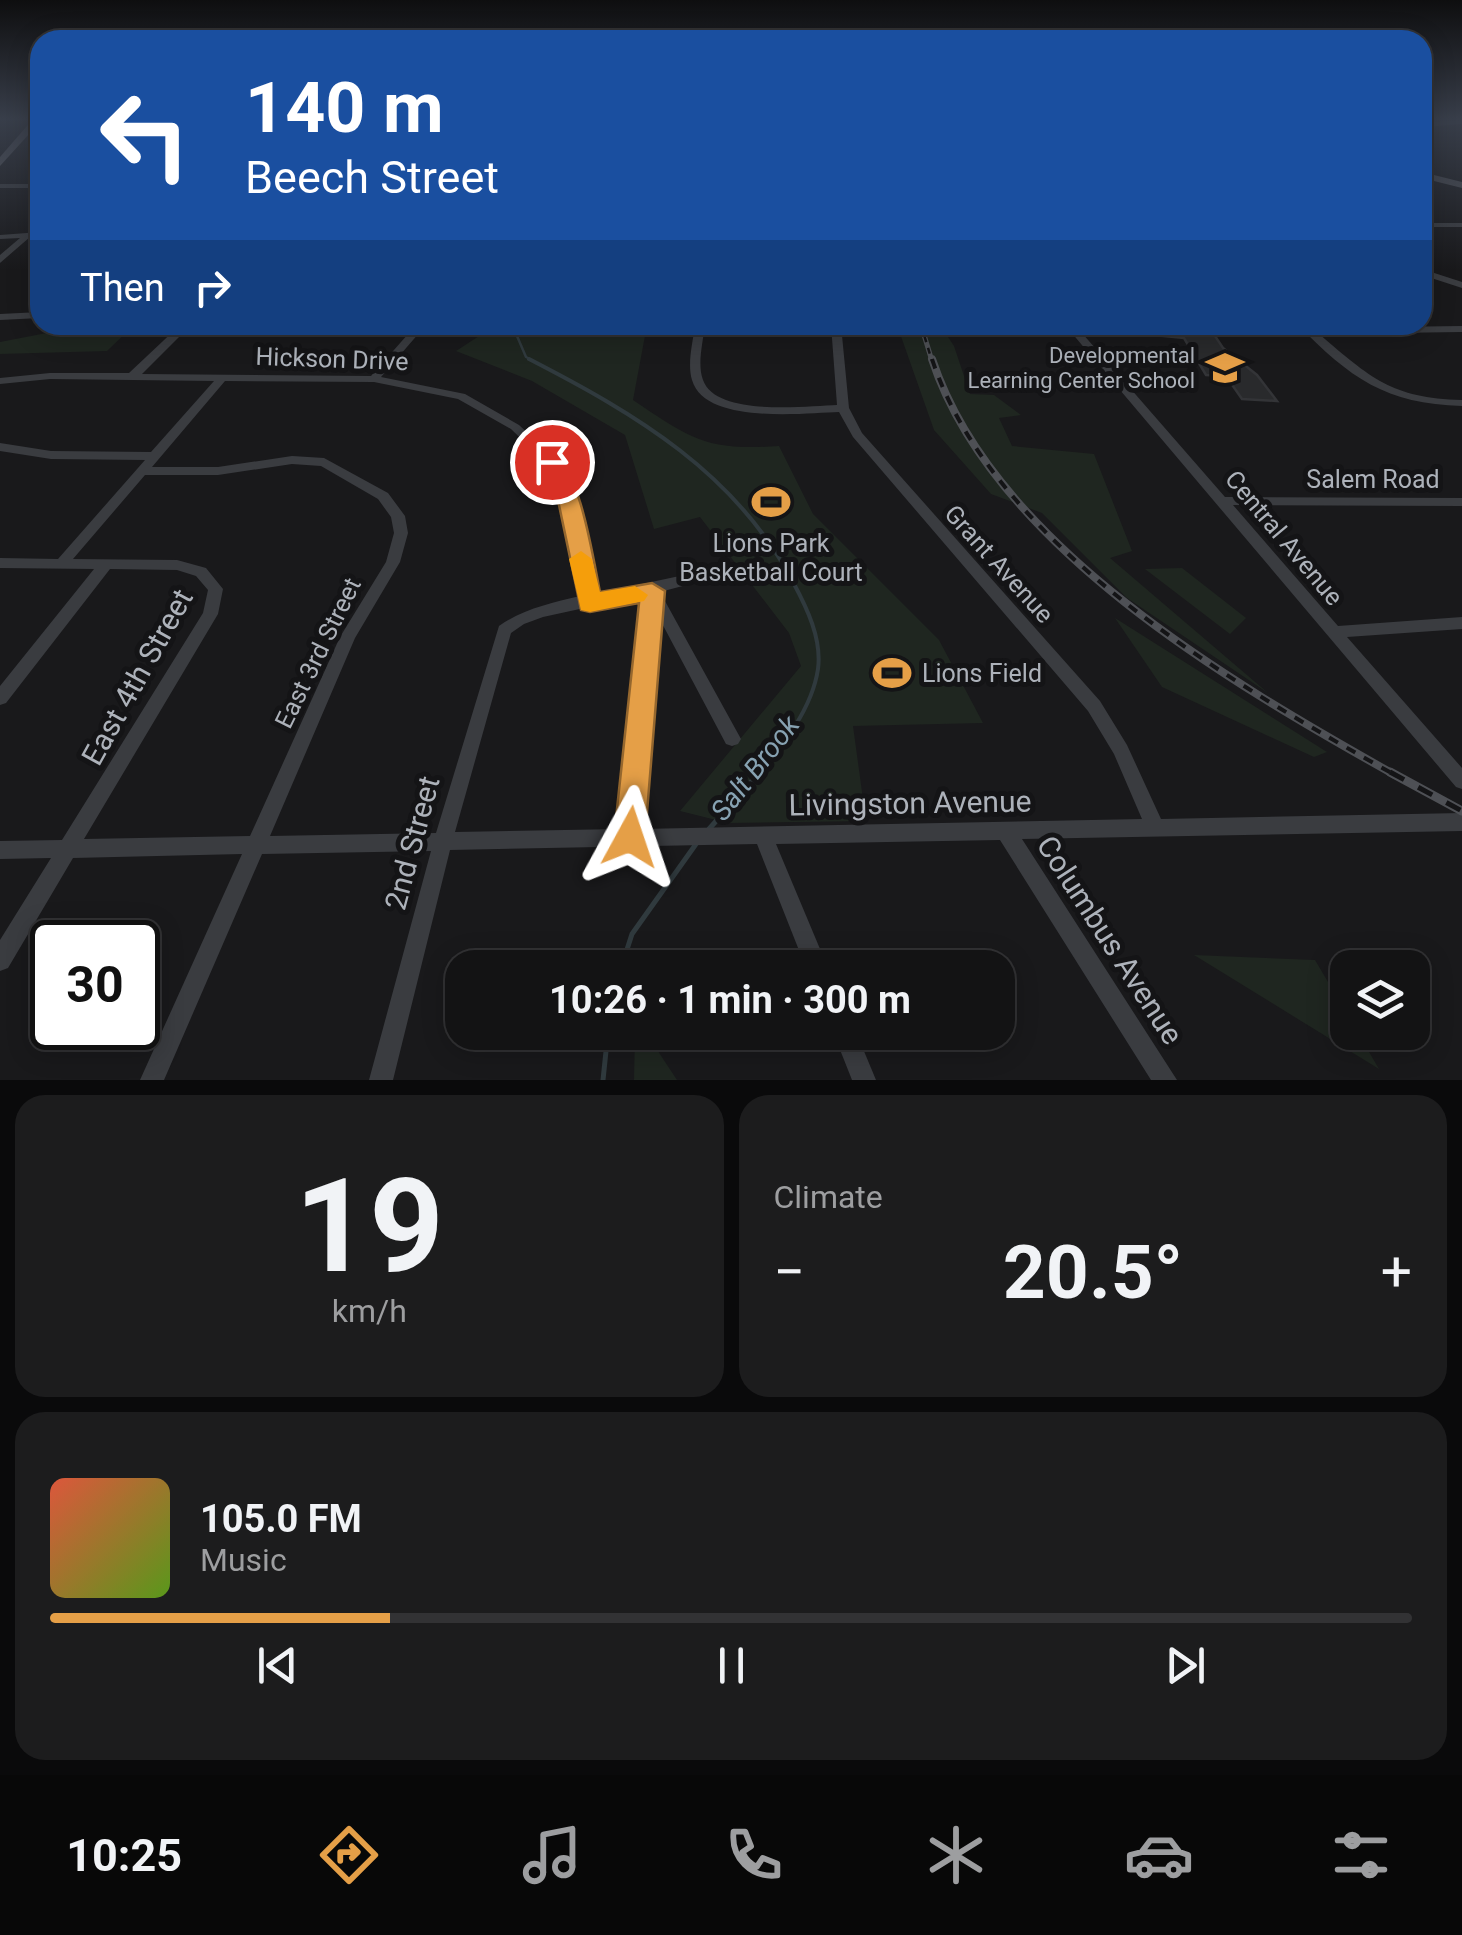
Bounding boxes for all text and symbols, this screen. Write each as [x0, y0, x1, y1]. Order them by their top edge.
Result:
text: 140 m [245, 67, 444, 149]
icon: left [80, 70, 210, 200]
text: Beech Street [245, 151, 499, 204]
icon: right [185, 260, 240, 315]
text: Then [80, 266, 165, 310]
street label: Hickson Drive [255, 342, 409, 376]
place label: Developmental Learning Center School [968, 343, 1195, 393]
school or university icon: Developmental Learning Center School [1204, 347, 1246, 389]
pin [510, 420, 595, 505]
icon: arrive [525, 435, 580, 490]
street label: Central Avenue [1219, 465, 1349, 611]
street label: Salem Road [1306, 465, 1440, 494]
sports icon: Lions Park Basketball Court [750, 481, 792, 523]
street label: Grant Avenue [939, 499, 1059, 629]
place label: Lions Park Basketball Court [679, 529, 863, 587]
street label: East 3rd Street [269, 573, 367, 733]
street label: East 4th Street [74, 583, 200, 771]
sports icon: Lions Field [871, 652, 913, 694]
place label: Lions Field [922, 659, 1042, 688]
water label: Salt Brook [704, 708, 807, 827]
street label: 2nd Street [377, 772, 447, 914]
street label: Livingston Avenue [788, 783, 1032, 823]
position arrow [578, 785, 682, 889]
street label: Columbus Avenue [1030, 829, 1190, 1051]
speed limit sign: 30 [30, 920, 160, 1050]
map controls [1330, 950, 1430, 1050]
button: layers [1330, 950, 1430, 1050]
text: 10:26 · 1 min · 300 m [549, 978, 911, 1022]
text: 19 [295, 1150, 444, 1303]
text: Climate [774, 1178, 883, 1216]
text: 20.5° [1003, 1228, 1183, 1316]
text: − [774, 1240, 805, 1304]
text: + [1381, 1240, 1412, 1304]
text: km/h [332, 1292, 407, 1330]
text: 105.0 FM [200, 1497, 362, 1541]
text: Music [200, 1541, 287, 1579]
icon: previous [250, 1638, 305, 1693]
icon: pause [704, 1638, 759, 1693]
icon: next [1158, 1638, 1213, 1693]
icon: directions [314, 1820, 384, 1890]
icon: music [517, 1820, 587, 1890]
icon: phone [719, 1820, 789, 1890]
icon: climate [921, 1820, 991, 1890]
icon: car [1124, 1820, 1194, 1890]
icon: filters [1326, 1820, 1396, 1890]
text: 10:25 [66, 1829, 182, 1882]

